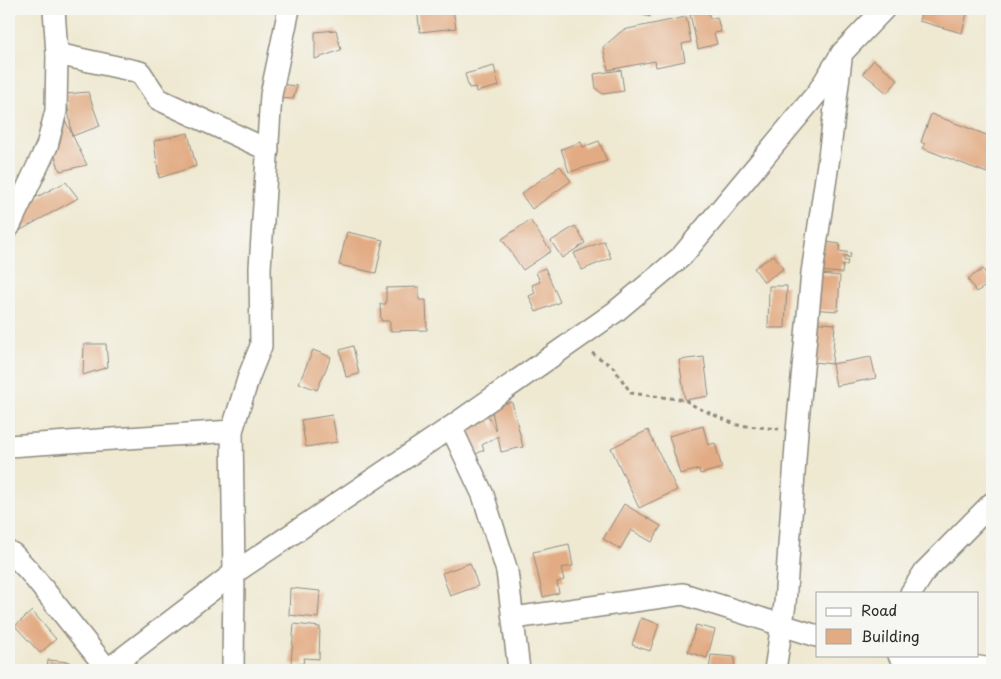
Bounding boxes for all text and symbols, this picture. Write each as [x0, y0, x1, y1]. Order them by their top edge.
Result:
legend [816, 592, 978, 656]
text: Road [861, 598, 897, 621]
text: Building [861, 624, 920, 647]

